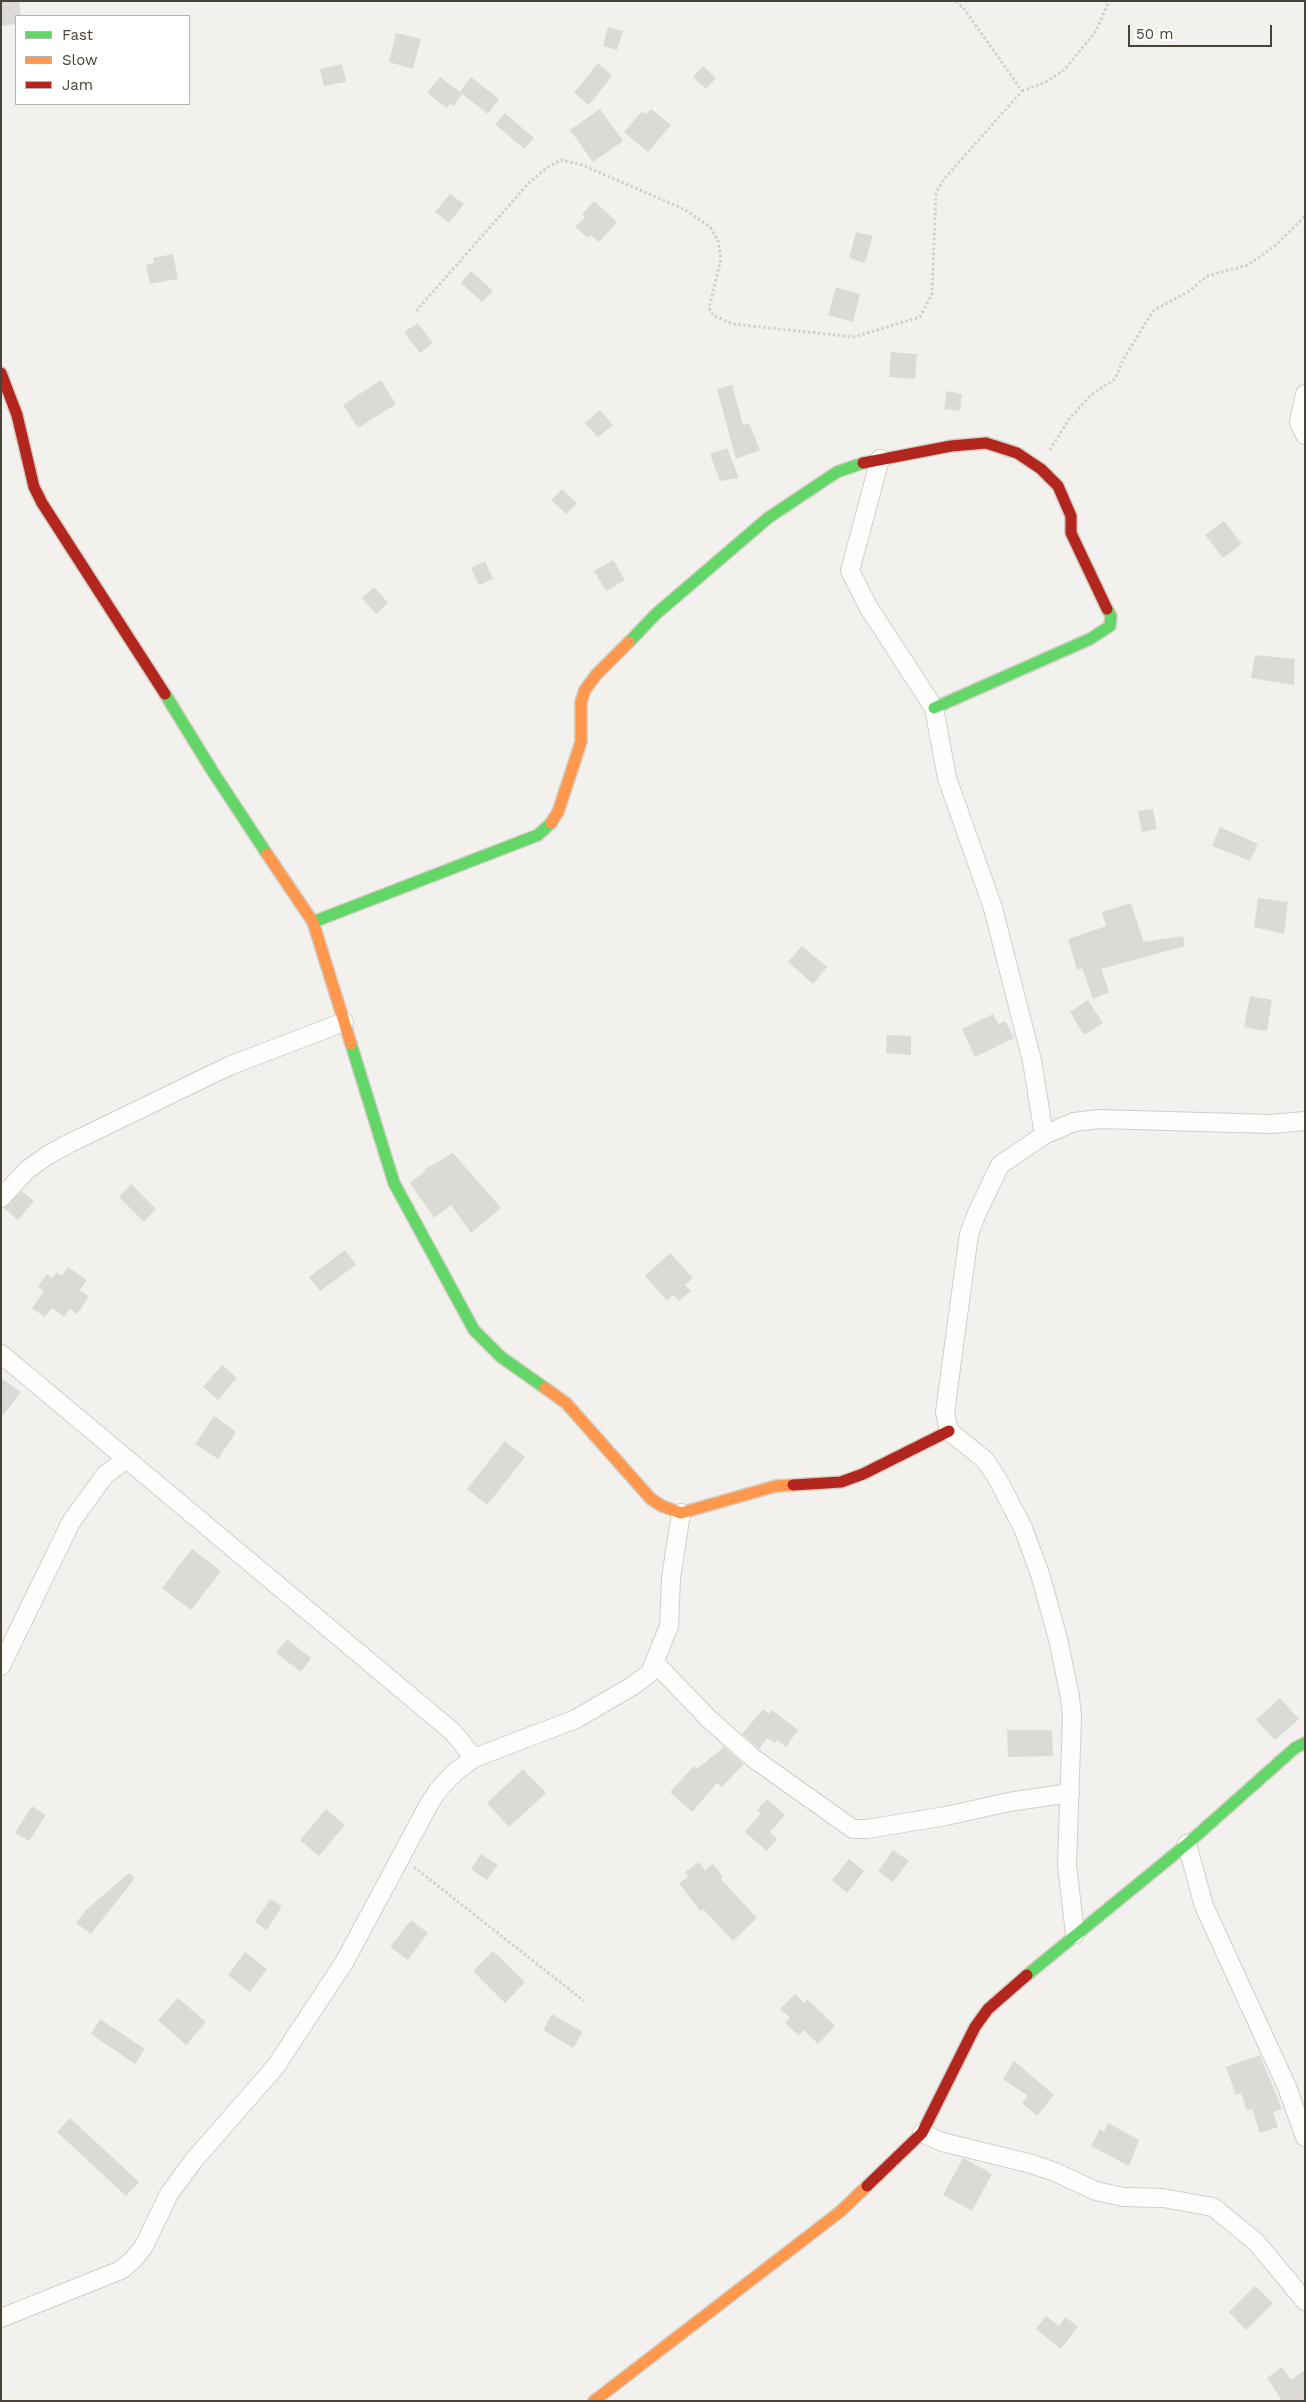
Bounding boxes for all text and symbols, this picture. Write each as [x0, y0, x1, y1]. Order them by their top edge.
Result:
legend [15, 15, 190, 105]
scale bar [1131, 15, 1275, 47]
text: 50 m [1136, 25, 1173, 43]
text: Fast [62, 26, 93, 44]
text: Slow [62, 51, 98, 69]
text: Jam [62, 76, 93, 94]

